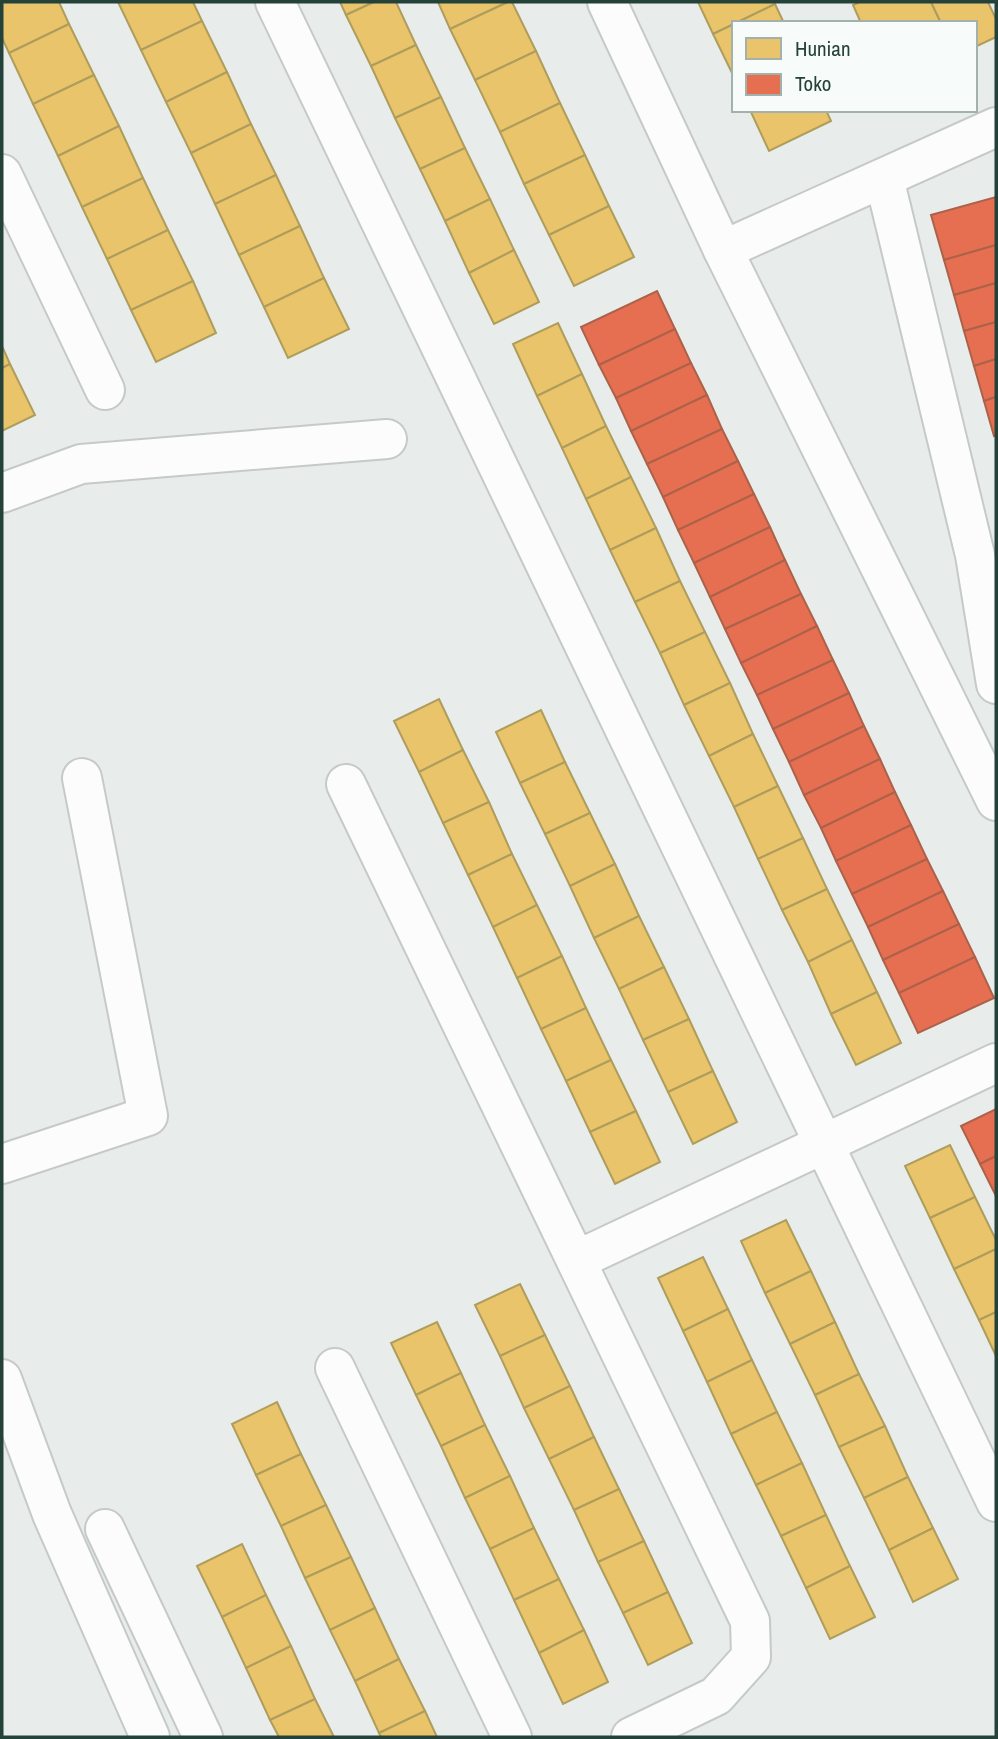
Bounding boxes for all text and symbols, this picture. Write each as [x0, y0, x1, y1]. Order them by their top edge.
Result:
legend [732, 21, 977, 112]
text: Hunian [795, 34, 851, 63]
text: Toko [795, 69, 831, 98]

